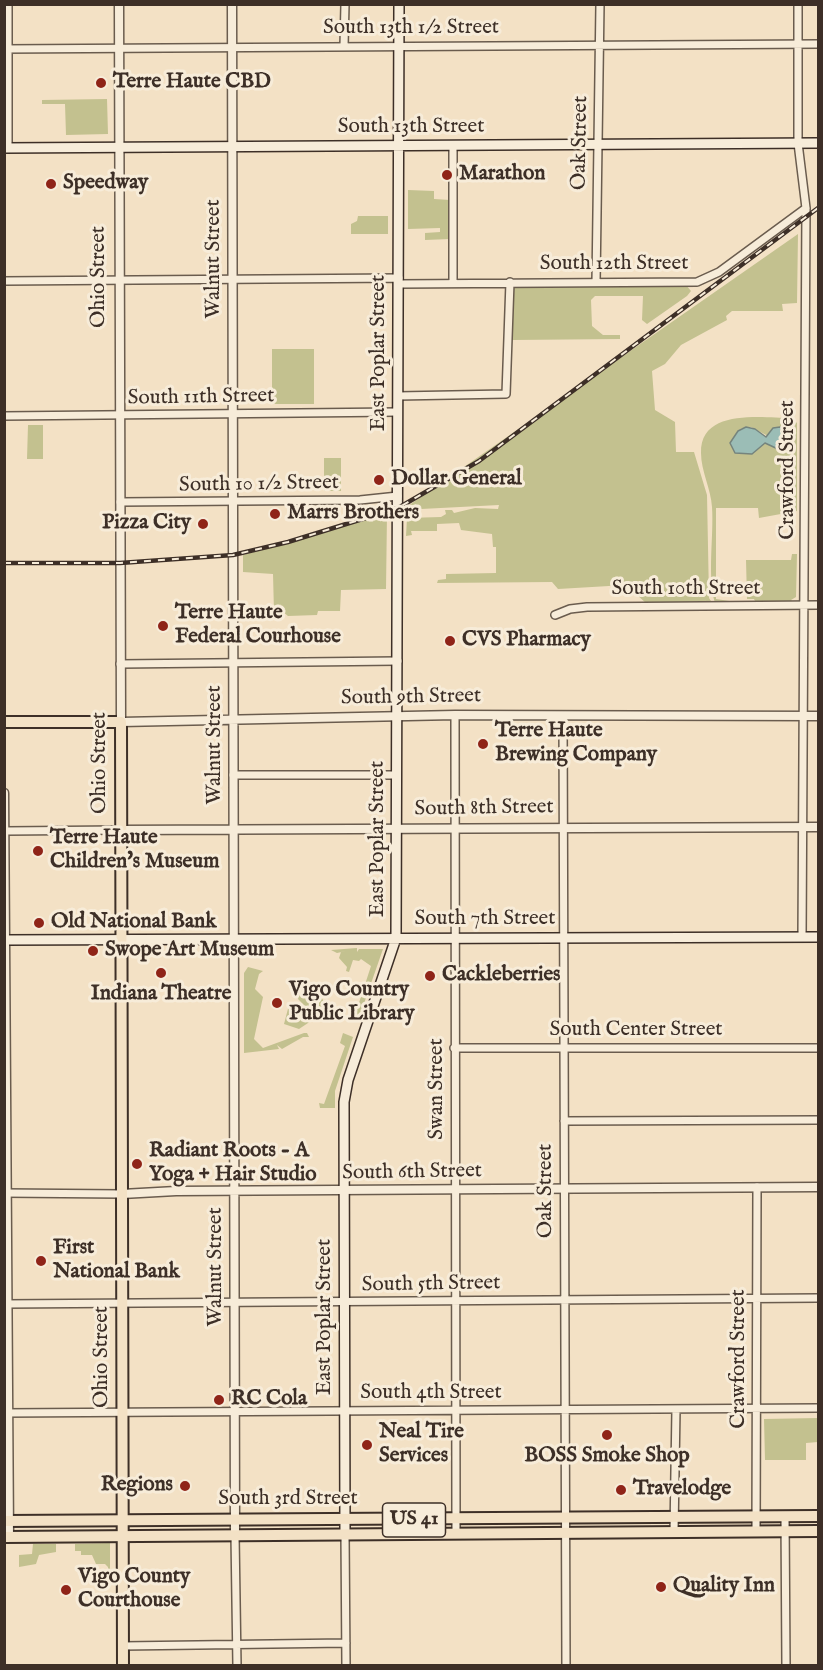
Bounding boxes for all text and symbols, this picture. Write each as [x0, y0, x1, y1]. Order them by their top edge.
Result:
street label: South 13th 1/2 Street [323, 16, 499, 42]
place label: Terre Haute CBD [113, 70, 271, 96]
marker: Terre Haute CBD [94, 76, 108, 90]
street label: Oak Street [568, 96, 594, 190]
street label: South 13th Street [338, 115, 484, 141]
place label: Marathon [459, 162, 545, 188]
marker: Marathon [440, 168, 454, 182]
place label: Speedway [63, 171, 148, 197]
marker: Speedway [44, 177, 58, 191]
street label: Walnut Street [202, 199, 228, 319]
street label: Ohio Street [87, 226, 113, 328]
street label: South 12th Street [540, 252, 688, 278]
street label: East Poplar Street [367, 275, 393, 431]
street label: South 11th Street [127, 384, 275, 412]
street label: Crawford Street [776, 400, 802, 540]
place label: Dollar General [391, 467, 522, 493]
street label: South 10 1/2 Street [179, 471, 339, 499]
marker: Dollar General [372, 473, 386, 487]
place label: Marrs Brothers [287, 501, 419, 527]
marker: Marrs Brothers [268, 507, 282, 521]
place label: Pizza City [102, 511, 191, 537]
marker: Pizza City [196, 517, 210, 531]
street label: South 10th Street [611, 577, 761, 603]
place label: Terre Haute Federal Courhouse [175, 601, 341, 651]
marker: Terre Haute Federal Courhouse [156, 619, 170, 633]
place label: CVS Pharmacy [462, 628, 591, 654]
marker: CVS Pharmacy [443, 634, 457, 648]
street label: South 9th Street [341, 684, 481, 712]
street label: Walnut Street [203, 685, 229, 805]
street label: Ohio Street [88, 712, 114, 814]
place label: Terre Haute Brewing Company [495, 719, 657, 769]
marker: Terre Haute Brewing Company [476, 737, 490, 751]
street label: East Poplar Street [366, 761, 392, 917]
street label: South 8th Street [414, 795, 554, 823]
place label: Terre Haute Children's Museum [50, 826, 219, 876]
marker: Terre Haute Children's Museum [31, 844, 45, 858]
street label: South 7th Street [415, 907, 555, 933]
place label: Old National Bank [51, 910, 216, 936]
marker: Old National Bank [32, 916, 46, 930]
place label: Swope Art Museum [105, 938, 274, 964]
marker: Swope Art Museum [86, 944, 100, 958]
place label: Cackleberries [442, 963, 560, 989]
marker: Indiana Theatre [154, 966, 168, 980]
marker: Cackleberries [423, 969, 437, 983]
place label: Vigo Country Public Library [289, 978, 414, 1028]
place label: Indiana Theatre [91, 982, 231, 1008]
marker: Vigo Country Public Library [270, 996, 284, 1010]
street label: South Center Street [550, 1018, 722, 1044]
street label: Swan Street [425, 1038, 451, 1140]
place label: Radiant Roots - A Yoga + Hair Studio [149, 1139, 317, 1189]
street label: Oak Street [534, 1144, 560, 1238]
marker: Radiant Roots - A Yoga + Hair Studio [130, 1157, 144, 1171]
street label: South 6th Street [342, 1159, 482, 1187]
street label: Walnut Street [204, 1207, 230, 1327]
place label: First National Bank [53, 1236, 180, 1286]
street label: East Poplar Street [313, 1239, 339, 1395]
marker: First National Bank [34, 1254, 48, 1268]
street label: South 5th Street [361, 1271, 501, 1299]
street label: Crawford Street [727, 1289, 753, 1429]
street label: Ohio Street [90, 1306, 116, 1408]
street label: South 4th Street [360, 1381, 502, 1407]
place label: RC Cola [231, 1387, 307, 1413]
marker: RC Cola [212, 1393, 226, 1407]
place label: Neal Tire Services [379, 1420, 464, 1470]
marker: BOSS Smoke Shop [600, 1428, 614, 1442]
marker: Neal Tire Services [360, 1438, 374, 1452]
place label: BOSS Smoke Shop [524, 1444, 690, 1470]
place label: Regions [101, 1473, 173, 1499]
place label: Travelodge [633, 1477, 731, 1503]
marker: Regions [178, 1479, 192, 1493]
marker: Travelodge [614, 1483, 628, 1497]
street label: South 3rd Street [218, 1487, 358, 1513]
road number: US 41 [382, 1503, 446, 1537]
place label: Vigo County Courthouse [78, 1565, 190, 1615]
place label: Quality Inn [673, 1574, 775, 1600]
marker: Quality Inn [654, 1580, 668, 1594]
marker: Vigo County Courthouse [59, 1583, 73, 1597]

